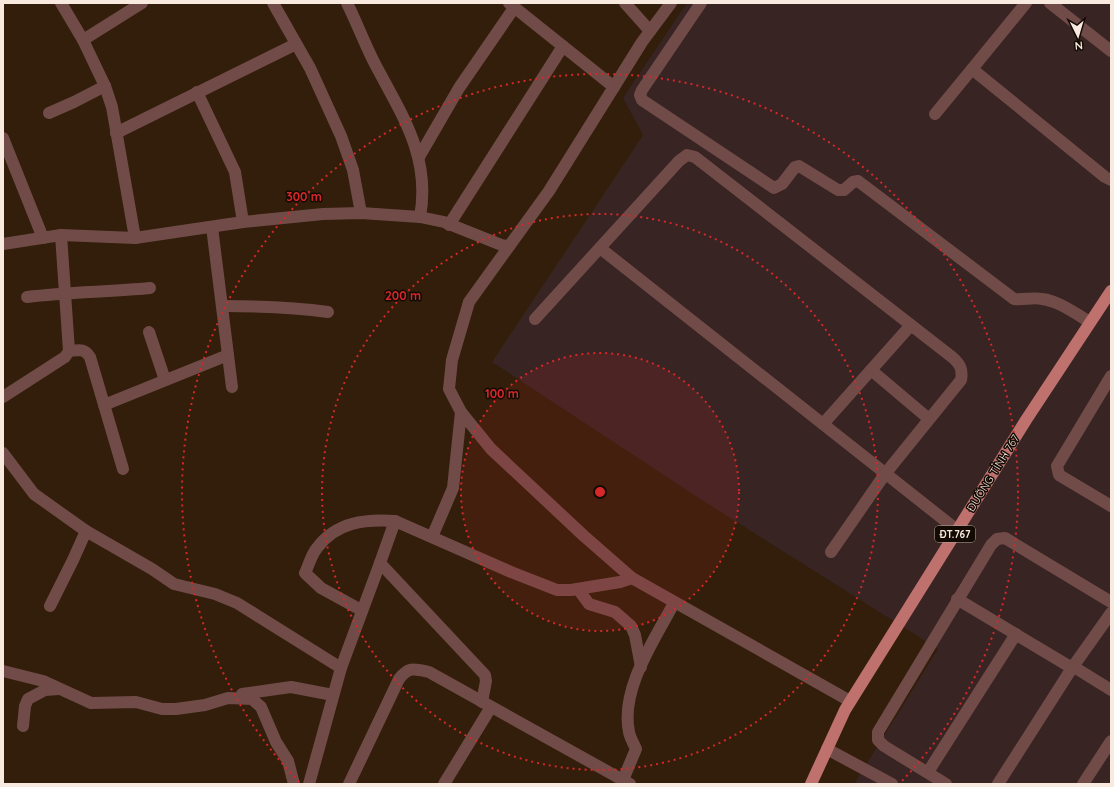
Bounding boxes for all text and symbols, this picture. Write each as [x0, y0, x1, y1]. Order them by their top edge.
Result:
north arrow [1058, 16, 1098, 56]
text: N [1074, 39, 1084, 53]
text: 300 m [286, 189, 322, 204]
text: 200 m [385, 288, 421, 303]
text: 100 m [485, 386, 519, 401]
street label: ĐƯỜNG TỈNH 767 [964, 432, 1022, 514]
centre of rings [593, 485, 607, 499]
road number: ĐT.767 [935, 526, 975, 542]

